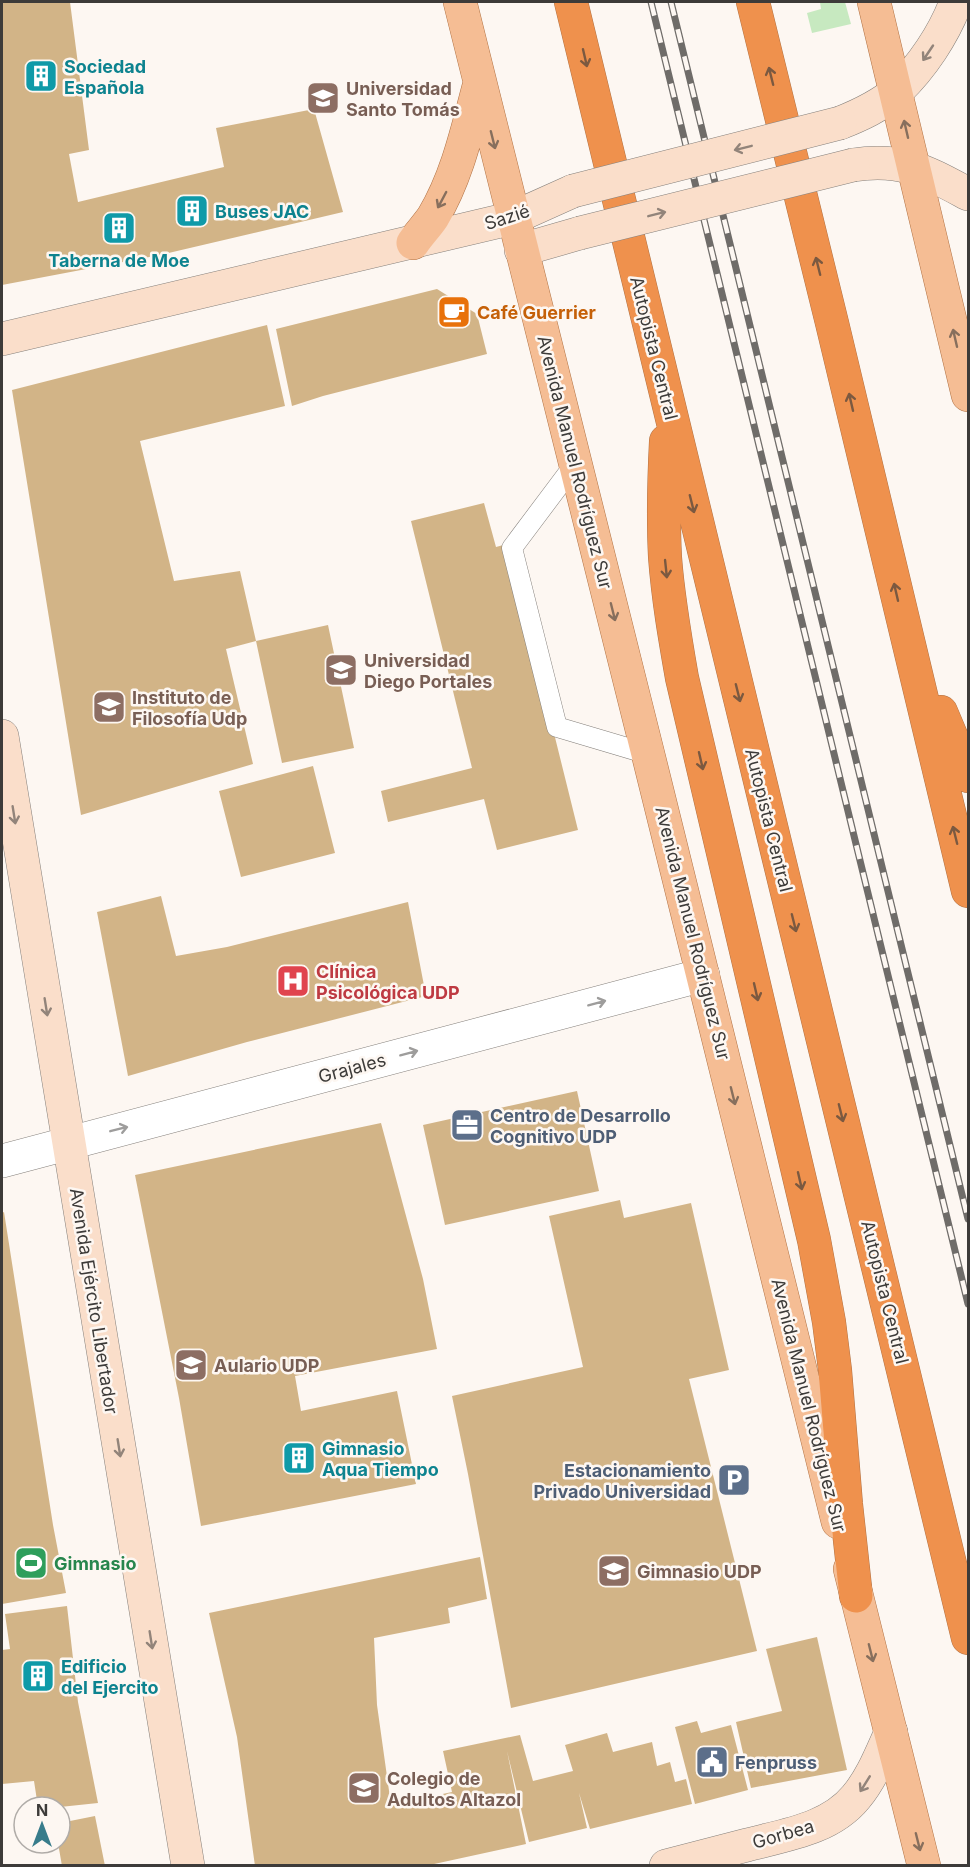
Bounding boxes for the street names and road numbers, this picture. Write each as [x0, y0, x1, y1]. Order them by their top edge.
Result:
street label: Sazié [482, 200, 532, 234]
street label: Autopista Central [626, 274, 682, 422]
street label: Avenida Manuel Rodríguez Sur [533, 333, 617, 591]
street label: Autopista Central [741, 746, 797, 894]
street label: Avenida Manuel Rodríguez Sur [651, 804, 735, 1062]
street label: Grajales [316, 1049, 388, 1087]
street label: Avenida Ejército Libertador [66, 1186, 122, 1416]
street label: Autopista Central [857, 1218, 913, 1366]
street label: Avenida Manuel Rodríguez Sur [767, 1276, 851, 1534]
street label: Gorbea [750, 1815, 816, 1853]

